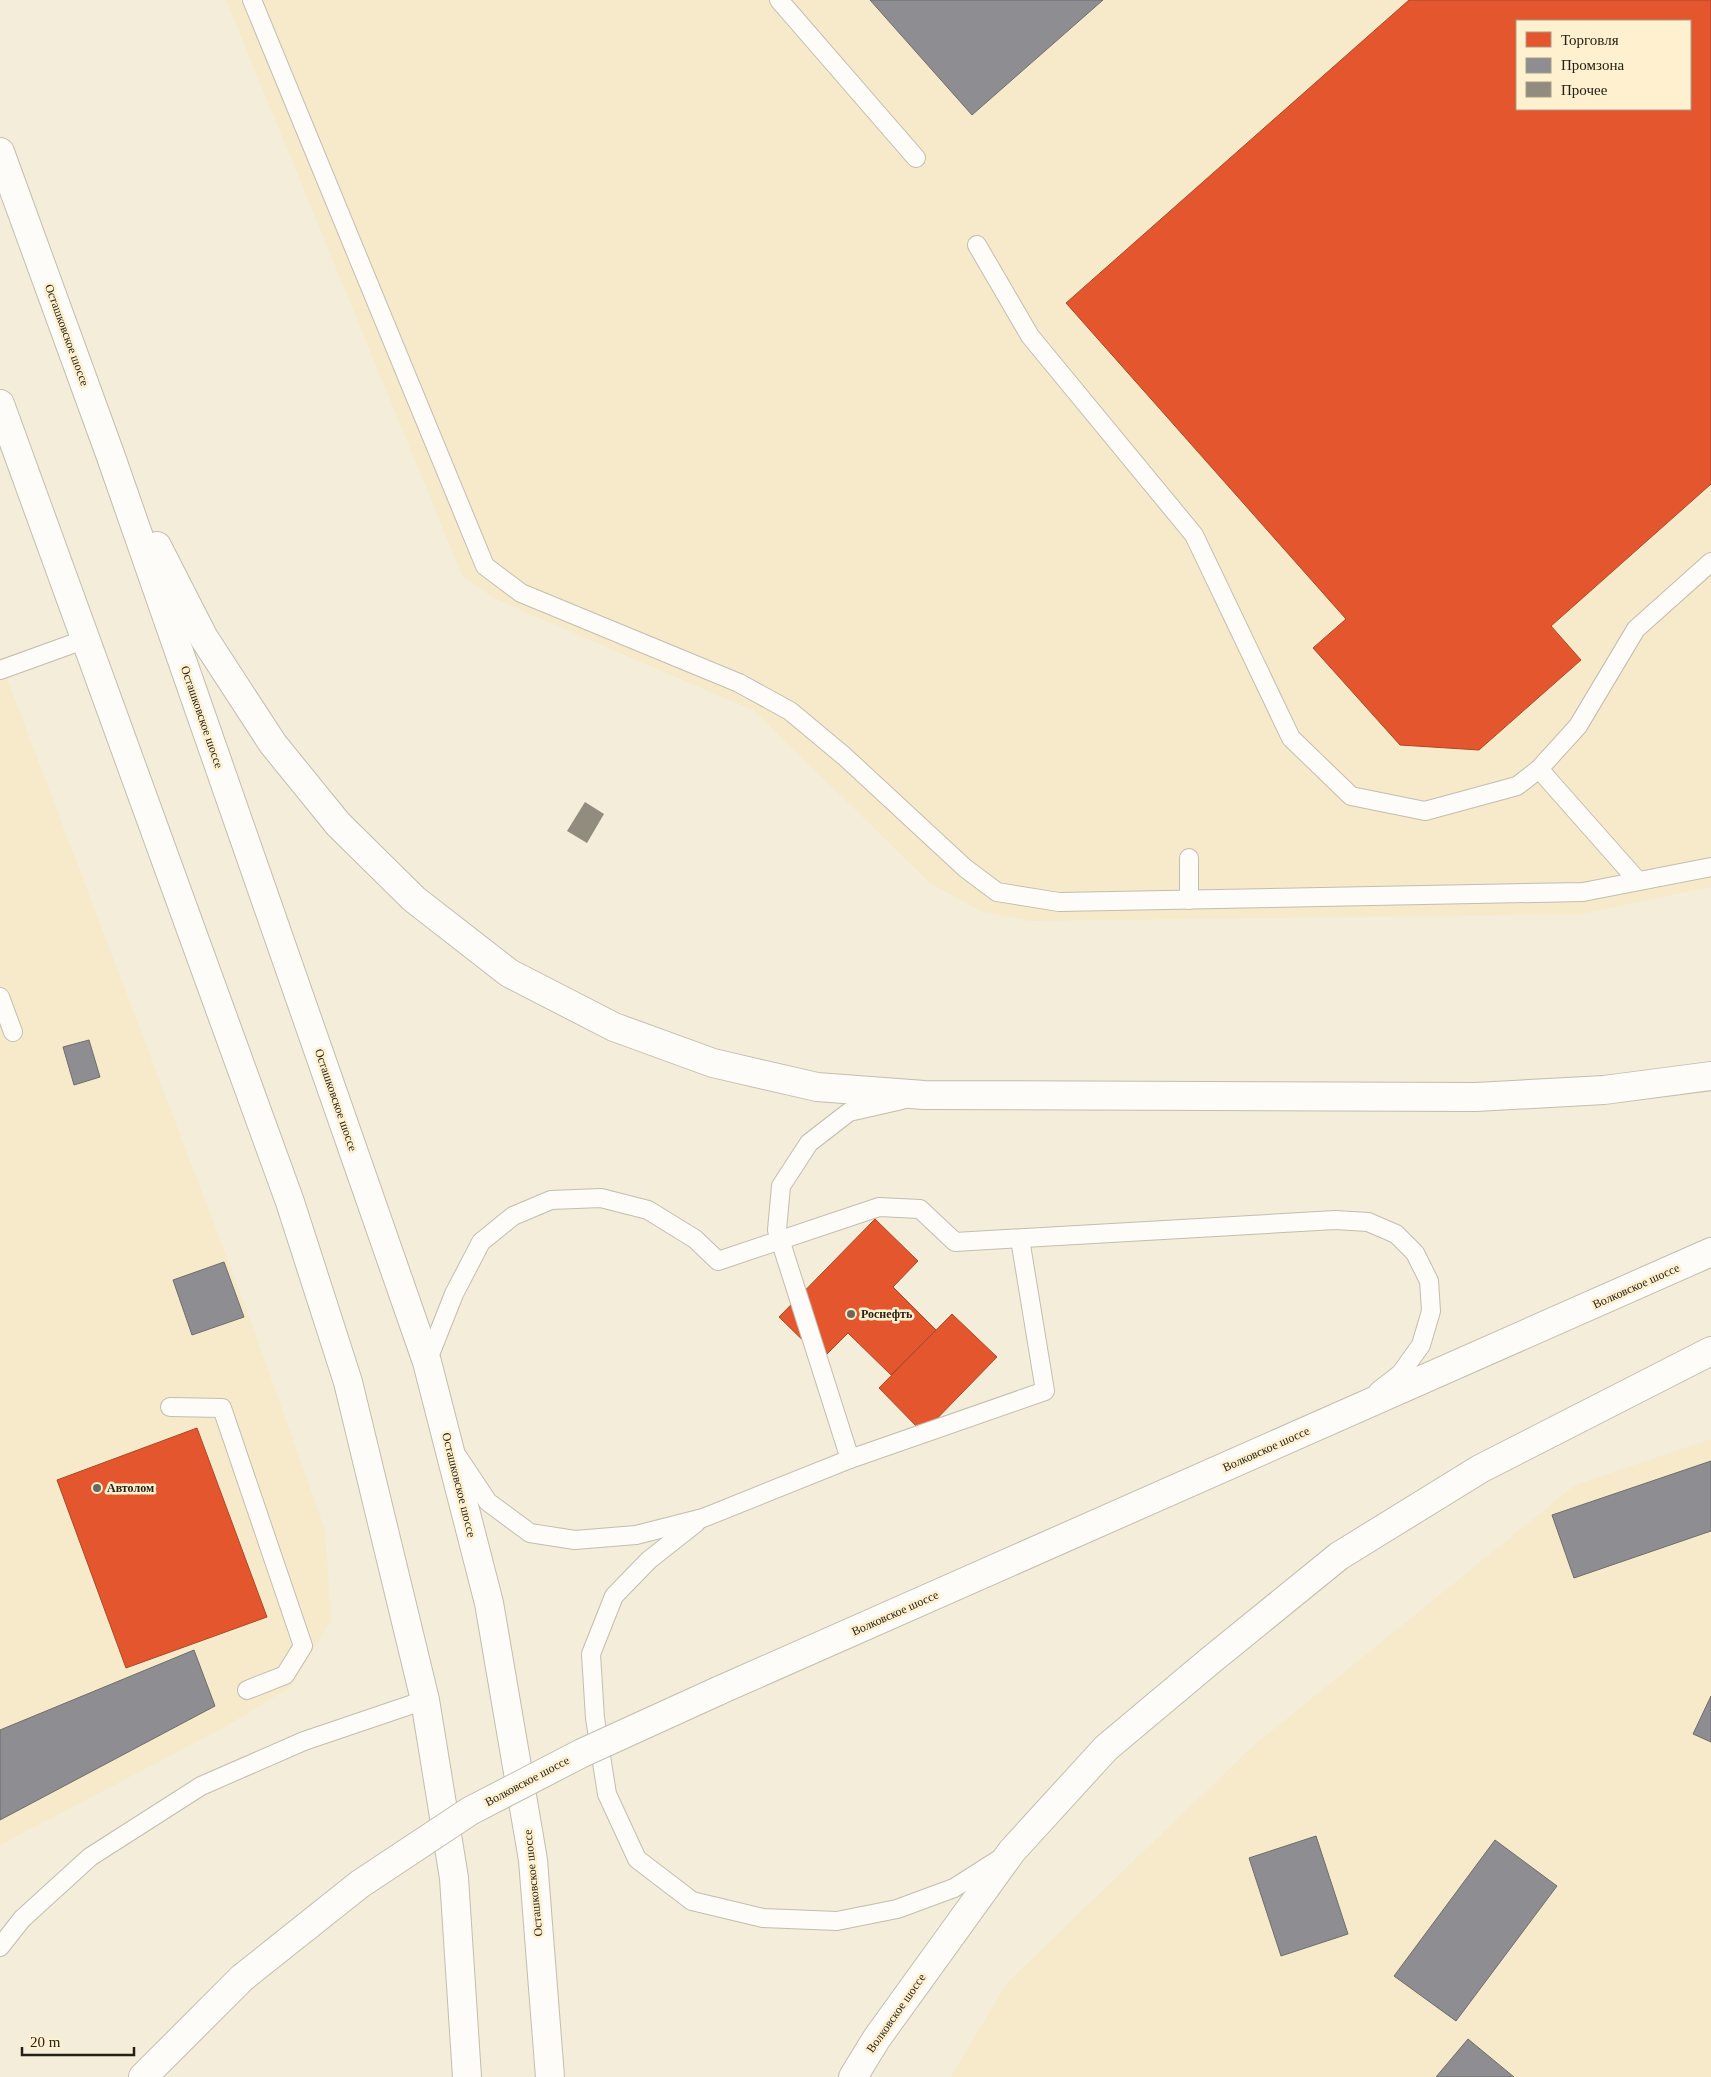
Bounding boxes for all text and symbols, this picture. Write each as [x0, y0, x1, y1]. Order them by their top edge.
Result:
legend [1516, 20, 1691, 110]
text: Торговля [1561, 32, 1619, 48]
text: Промзона [1561, 57, 1624, 73]
text: Прочее [1561, 82, 1608, 98]
street label: Осташковское шоссе [42, 282, 92, 388]
street label: Осташковское шоссе [178, 664, 226, 770]
street label: Осташковское шоссе [312, 1047, 360, 1153]
street label: Волковское шоссе [1591, 1261, 1681, 1311]
place label: Роснефть [861, 1307, 913, 1321]
marker: Роснефть [845, 1308, 857, 1320]
street label: Волковское шоссе [1221, 1424, 1311, 1474]
street label: Осташковское шоссе [439, 1431, 479, 1539]
place label: Автолом [107, 1481, 154, 1495]
marker: Автолом [91, 1482, 103, 1494]
street label: Волковское шоссе [850, 1588, 940, 1638]
street label: Волковское шоссе [483, 1753, 571, 1809]
street label: Осташковское шоссе [520, 1829, 546, 1937]
street label: Волковское шоссе [863, 1971, 929, 2055]
scale bar [22, 2024, 135, 2056]
text: 20 m [30, 2034, 61, 2050]

